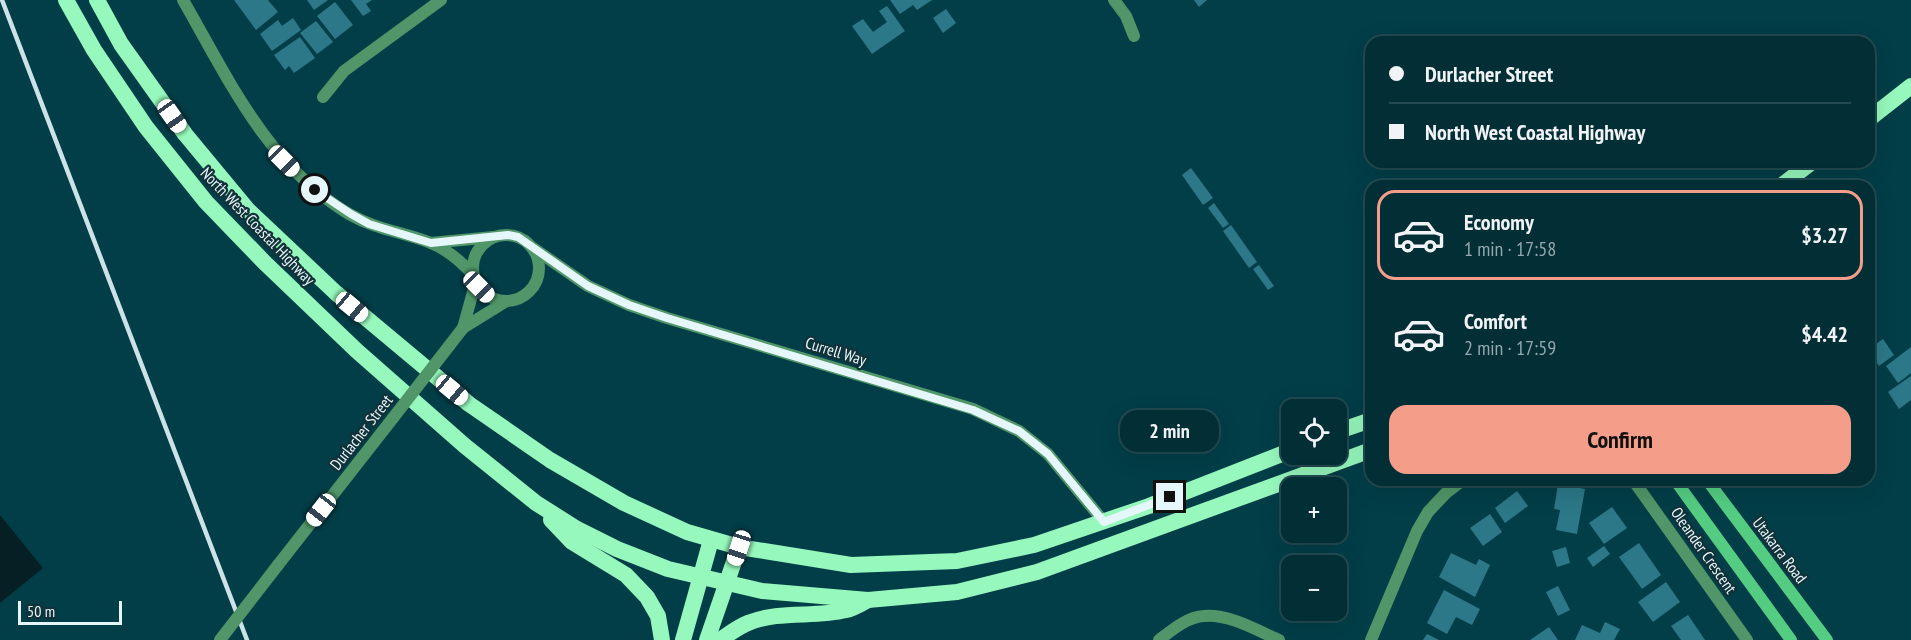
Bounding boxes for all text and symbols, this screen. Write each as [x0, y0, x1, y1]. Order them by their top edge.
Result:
text: Durlacher Street [1425, 60, 1553, 88]
car [154, 96, 190, 136]
text: North West Coastal Highway [1425, 118, 1645, 146]
car [265, 142, 303, 180]
street label: North West Coastal Highway [197, 163, 319, 289]
route start [301, 176, 328, 203]
icon: car [1392, 208, 1446, 262]
text: Economy [1464, 208, 1534, 236]
text: $3.27 [1801, 221, 1848, 249]
text: 1 min · 17:58 [1464, 236, 1556, 262]
car [460, 268, 498, 306]
car [332, 289, 372, 325]
icon: car [1392, 307, 1446, 361]
text: Comfort [1464, 307, 1527, 335]
text: $4.42 [1801, 320, 1848, 348]
street label: Currell Way [803, 332, 869, 370]
text: 2 min · 17:59 [1464, 335, 1556, 361]
car [432, 372, 472, 408]
street label: Durlacher Street [325, 390, 397, 474]
map controls [1281, 399, 1347, 621]
button: locate [1281, 399, 1347, 465]
button: Confirm [1389, 405, 1851, 474]
callout: 2 min [1120, 410, 1220, 452]
text: 2 min [1149, 418, 1190, 444]
button: + [1281, 477, 1347, 543]
route end [1156, 483, 1183, 510]
car [303, 490, 339, 530]
street label: Oleander Crescent [1667, 503, 1741, 598]
street label: Utakarra Road [1749, 513, 1811, 587]
car [725, 528, 753, 568]
button: − [1281, 555, 1347, 621]
scale bar [18, 598, 122, 626]
text: 50 m [27, 601, 55, 621]

